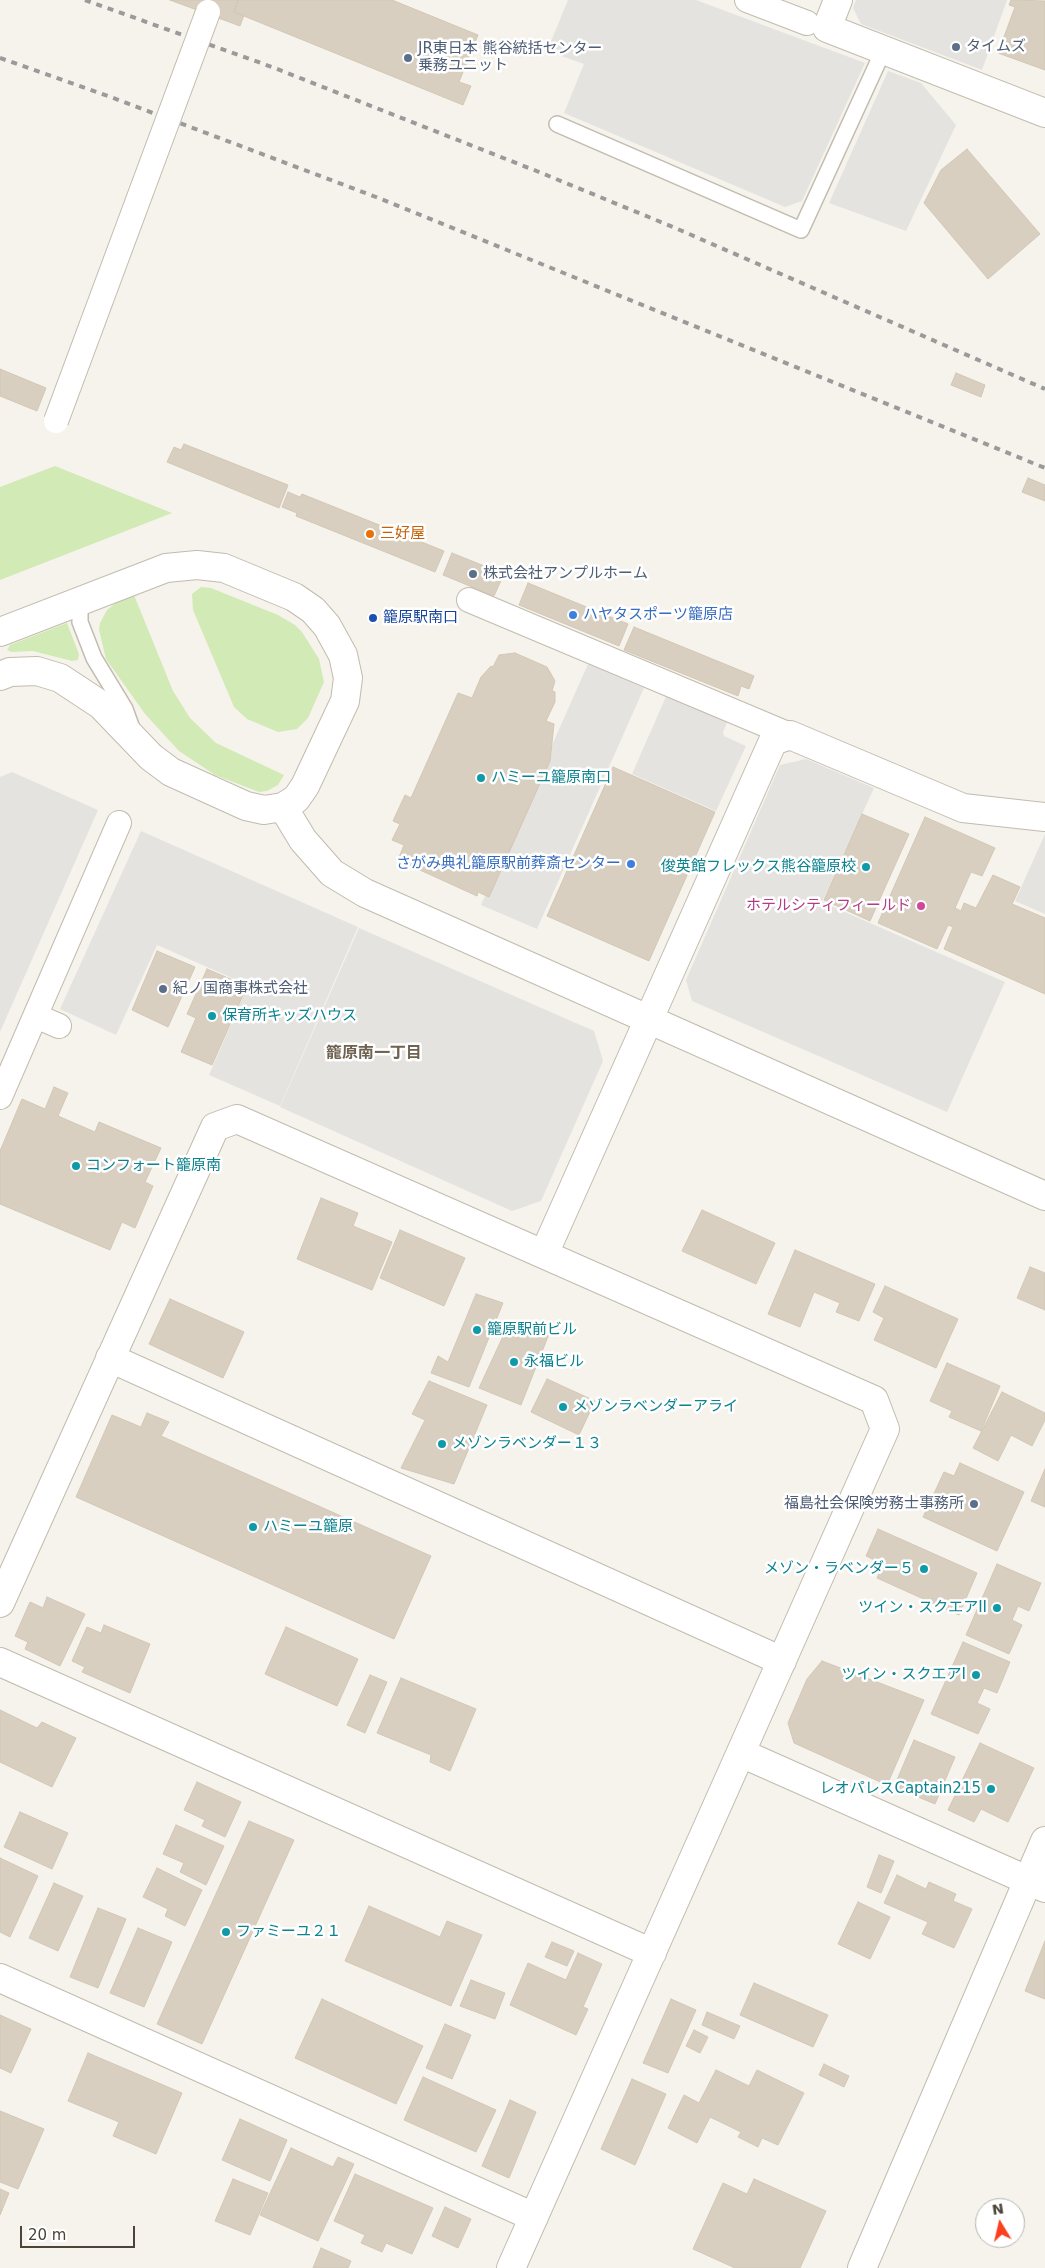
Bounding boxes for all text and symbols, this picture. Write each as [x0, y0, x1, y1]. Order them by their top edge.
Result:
place label: タイムズ [966, 38, 1026, 56]
place label: JR東日本 熊谷統括センター 乗務ユニット [418, 40, 603, 75]
marker: タイムズ [950, 41, 962, 53]
marker: JR東日本 熊谷統括センター 乗務ユニット [402, 52, 414, 64]
place label: 三好屋 [380, 525, 425, 543]
marker: 三好屋 [364, 528, 376, 540]
place label: 株式会社アンプルホーム [483, 565, 648, 583]
marker: 株式会社アンプルホーム [467, 568, 479, 580]
place label: ハヤタスポーツ籠原店 [583, 606, 733, 624]
place label: 籠原駅南口 [383, 609, 458, 627]
marker: ハヤタスポーツ籠原店 [567, 609, 579, 621]
marker: 籠原駅南口 [367, 612, 379, 624]
place label: ハミーユ籠原南口 [491, 769, 611, 787]
marker: ハミーユ籠原南口 [475, 772, 487, 784]
place label: さがみ典礼籠原駅前葬斎センター [396, 855, 621, 873]
marker: さがみ典礼籠原駅前葬斎センター [625, 858, 637, 870]
place label: 俊英館フレックス熊谷籠原校 [661, 858, 856, 876]
marker: 俊英館フレックス熊谷籠原校 [860, 861, 872, 873]
place label: ホテルシティフィールド [746, 897, 911, 915]
marker: ホテルシティフィールド [915, 900, 927, 912]
place label: 紀ノ国商事株式会社 [173, 980, 308, 998]
marker: 紀ノ国商事株式会社 [157, 983, 169, 995]
place label: 保育所キッズハウス [222, 1007, 357, 1025]
marker: 保育所キッズハウス [206, 1010, 218, 1022]
district label: 籠原南一丁目 [326, 1044, 422, 1064]
place label: コンフォート籠原南 [86, 1157, 221, 1175]
marker: コンフォート籠原南 [70, 1160, 82, 1172]
place label: 籠原駅前ビル [487, 1321, 577, 1339]
marker: 籠原駅前ビル [471, 1324, 483, 1336]
place label: 永福ビル [524, 1353, 584, 1371]
marker: 永福ビル [508, 1356, 520, 1368]
place label: メゾンラベンダーアライ [573, 1398, 738, 1416]
marker: メゾンラベンダーアライ [557, 1401, 569, 1413]
place label: メゾンラベンダー１３ [452, 1435, 602, 1453]
marker: メゾンラベンダー１３ [436, 1438, 448, 1450]
place label: 福島社会保険労務士事務所 [784, 1495, 964, 1513]
marker: 福島社会保険労務士事務所 [968, 1498, 980, 1510]
place label: ハミーユ籠原 [263, 1518, 353, 1536]
marker: ハミーユ籠原 [247, 1521, 259, 1533]
place label: メゾン・ラベンダー５ [764, 1560, 914, 1578]
marker: メゾン・ラベンダー５ [918, 1563, 930, 1575]
place label: ツイン・スクエアII [858, 1599, 987, 1617]
marker: ツイン・スクエアII [991, 1602, 1003, 1614]
place label: ツイン・スクエアI [842, 1666, 966, 1684]
marker: ツイン・スクエアI [970, 1669, 982, 1681]
place label: レオパレスCaptain215 [819, 1780, 981, 1798]
marker: レオパレスCaptain215 [985, 1783, 997, 1795]
place label: ファミーユ２１ [236, 1923, 341, 1941]
marker: ファミーユ２１ [220, 1926, 232, 1938]
north arrow [975, 2198, 1025, 2248]
text: N [991, 2200, 1005, 2218]
scale bar [22, 2216, 138, 2248]
text: 20 m [28, 2226, 66, 2244]

